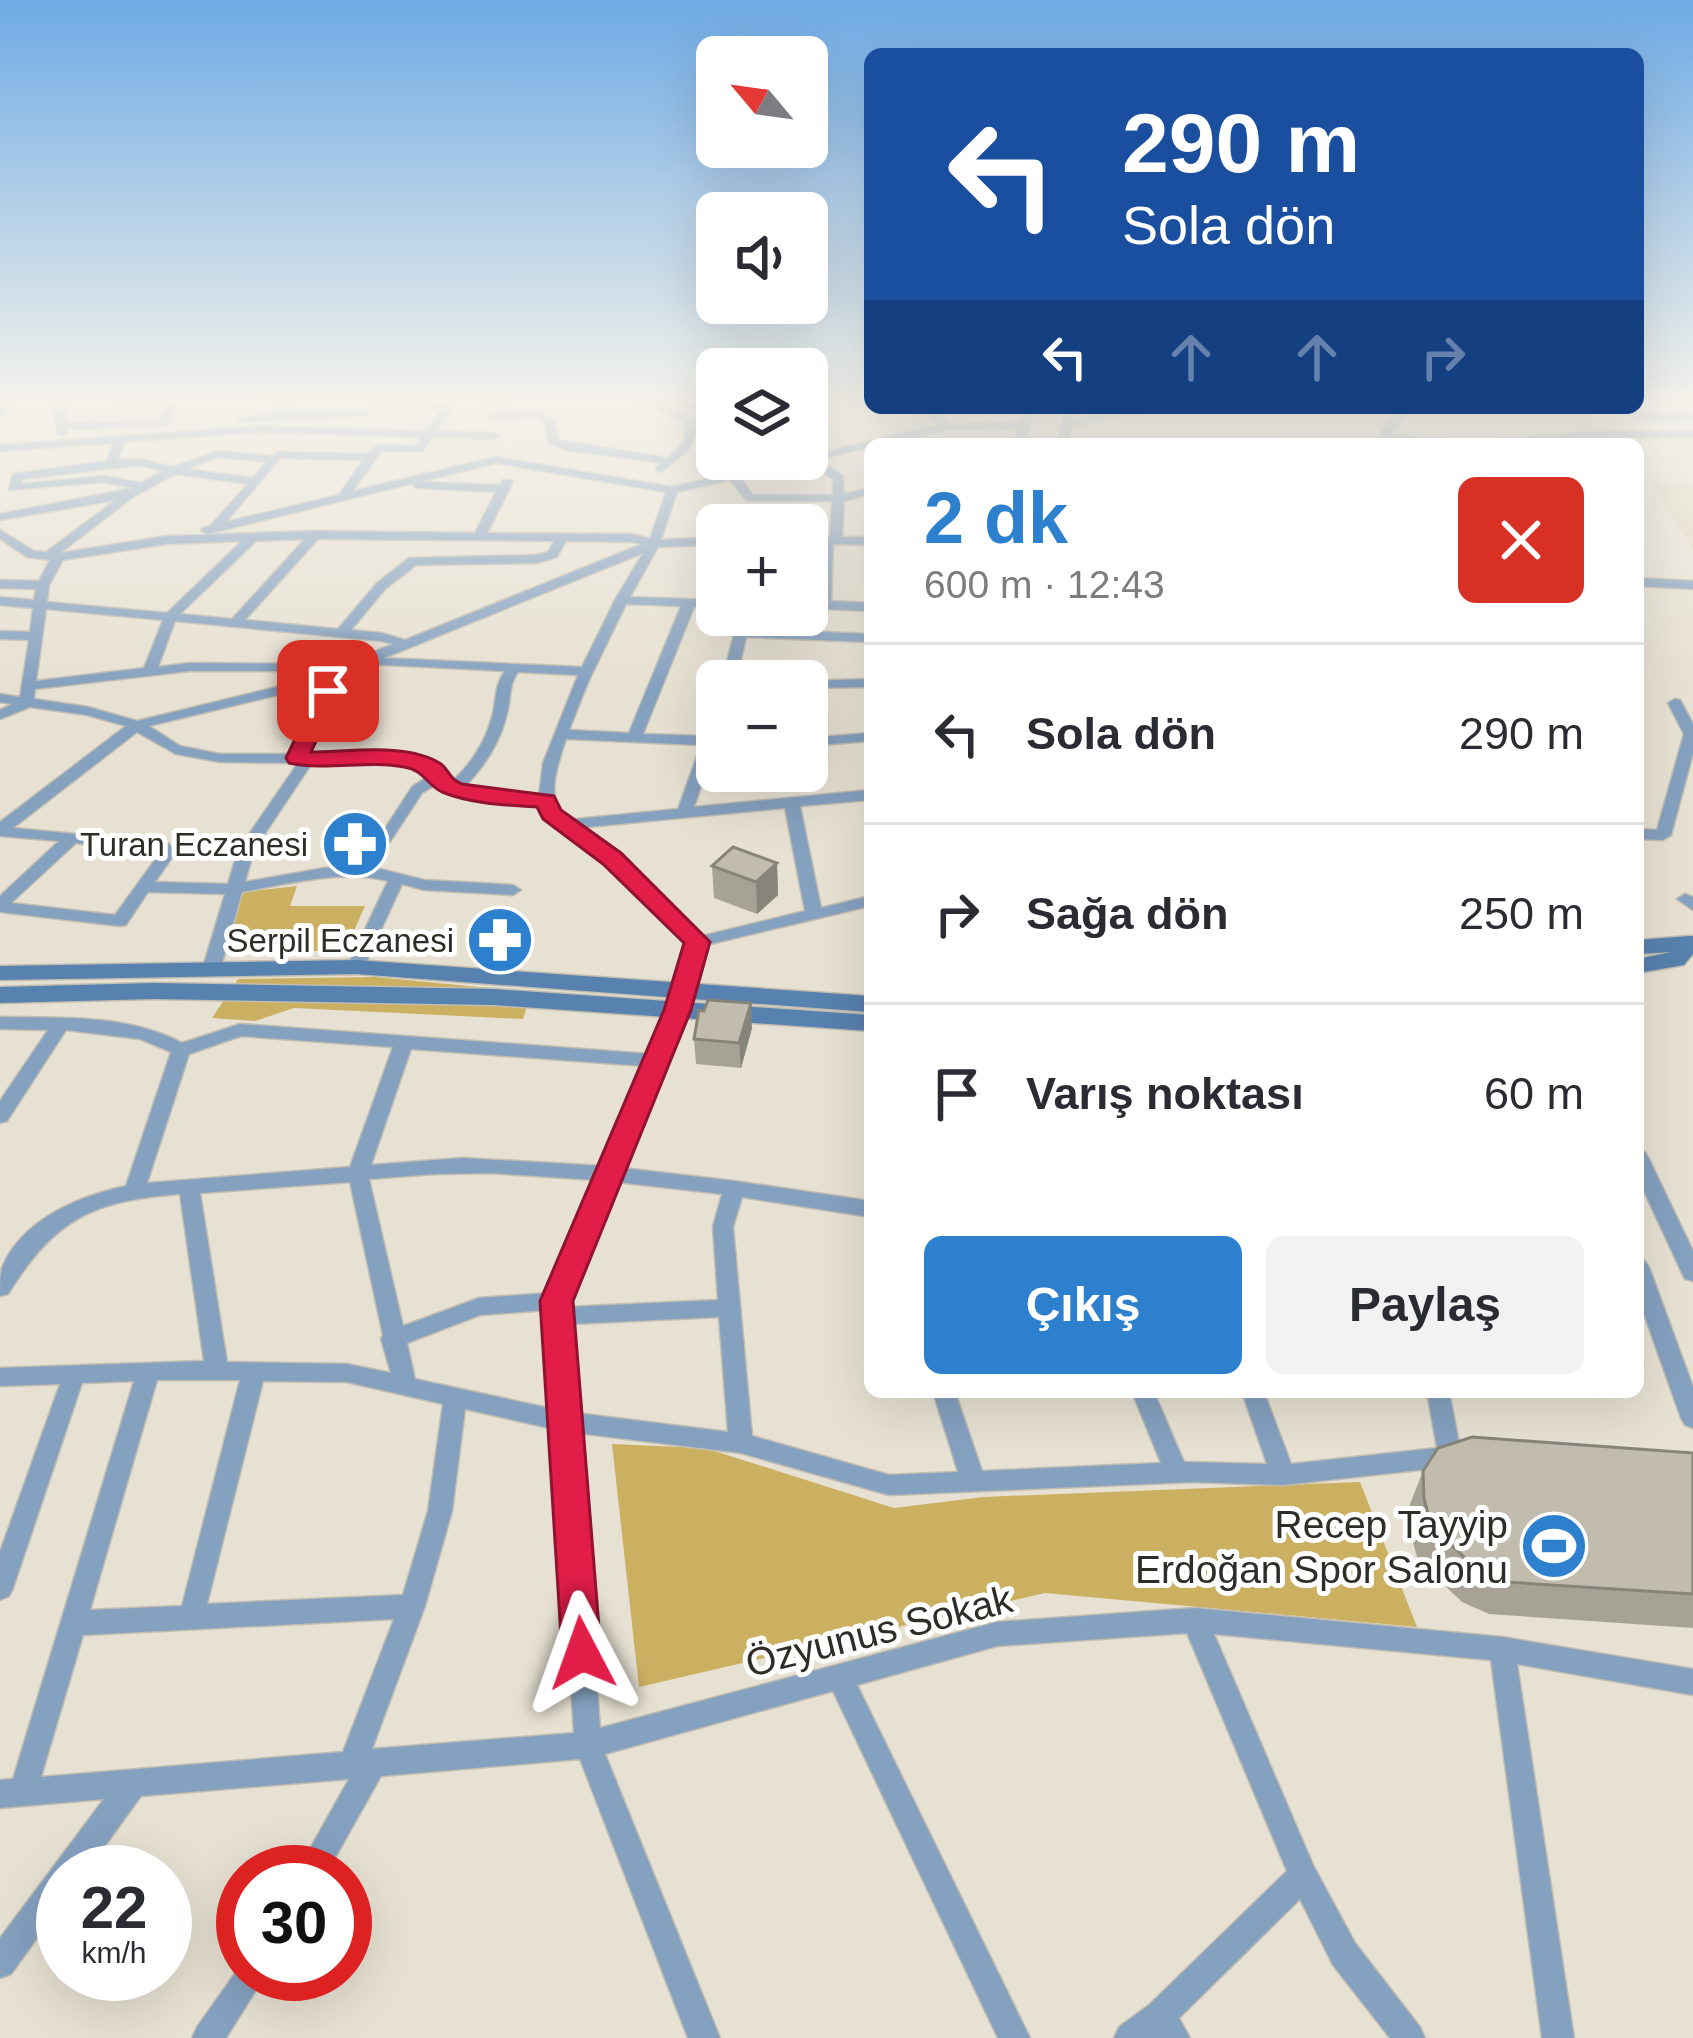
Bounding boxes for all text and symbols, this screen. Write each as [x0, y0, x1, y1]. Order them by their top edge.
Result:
north arrow [696, 36, 828, 168]
map controls [696, 36, 828, 792]
icon: left [924, 96, 1080, 252]
text: 290 m [1122, 96, 1360, 190]
button: sound [696, 192, 828, 324]
text: Sola dön [1122, 195, 1335, 255]
icon: left [1032, 324, 1098, 390]
icon: ahead [1158, 324, 1224, 390]
icon: ahead [1284, 324, 1350, 390]
icon: right [1410, 324, 1476, 390]
button: layers [696, 348, 828, 480]
button: close [1458, 477, 1584, 603]
text: 2 dk [924, 478, 1068, 558]
button: + [696, 504, 828, 636]
text: 600 m · 12:43 [924, 563, 1165, 606]
pin [277, 640, 379, 742]
icon: arrive [295, 658, 361, 724]
button: − [696, 660, 828, 792]
icon: left [924, 701, 990, 767]
text: Sola dön [1026, 708, 1216, 759]
text: 290 m [1459, 708, 1584, 759]
pharmacy icon: Turan Eczanesi [320, 809, 390, 879]
place label: Turan Eczanesi [80, 826, 308, 863]
icon: right [924, 881, 990, 947]
text: Sağa dön [1026, 888, 1229, 939]
text: 250 m [1459, 888, 1584, 939]
pharmacy icon: Serpil Eczanesi [465, 905, 535, 975]
place label: Serpil Eczanesi [227, 922, 454, 959]
icon: arrive [924, 1061, 990, 1127]
text: Varış noktası [1026, 1068, 1304, 1119]
text: 60 m [1484, 1068, 1584, 1119]
button: Çıkış [924, 1236, 1242, 1374]
button: Paylaş [1266, 1236, 1584, 1374]
place label: Recep Tayyip Erdoğan Spor Salonu [1135, 1503, 1508, 1591]
sports icon: Recep Tayyip Erdoğan Spor Salonu [1519, 1511, 1589, 1581]
street label: Özyunus Sokak [741, 1577, 1017, 1685]
position arrow [519, 1590, 645, 1716]
speed limit sign: 30 [216, 1845, 372, 2001]
text: 22 [81, 1874, 147, 1941]
text: km/h [81, 1936, 147, 1969]

